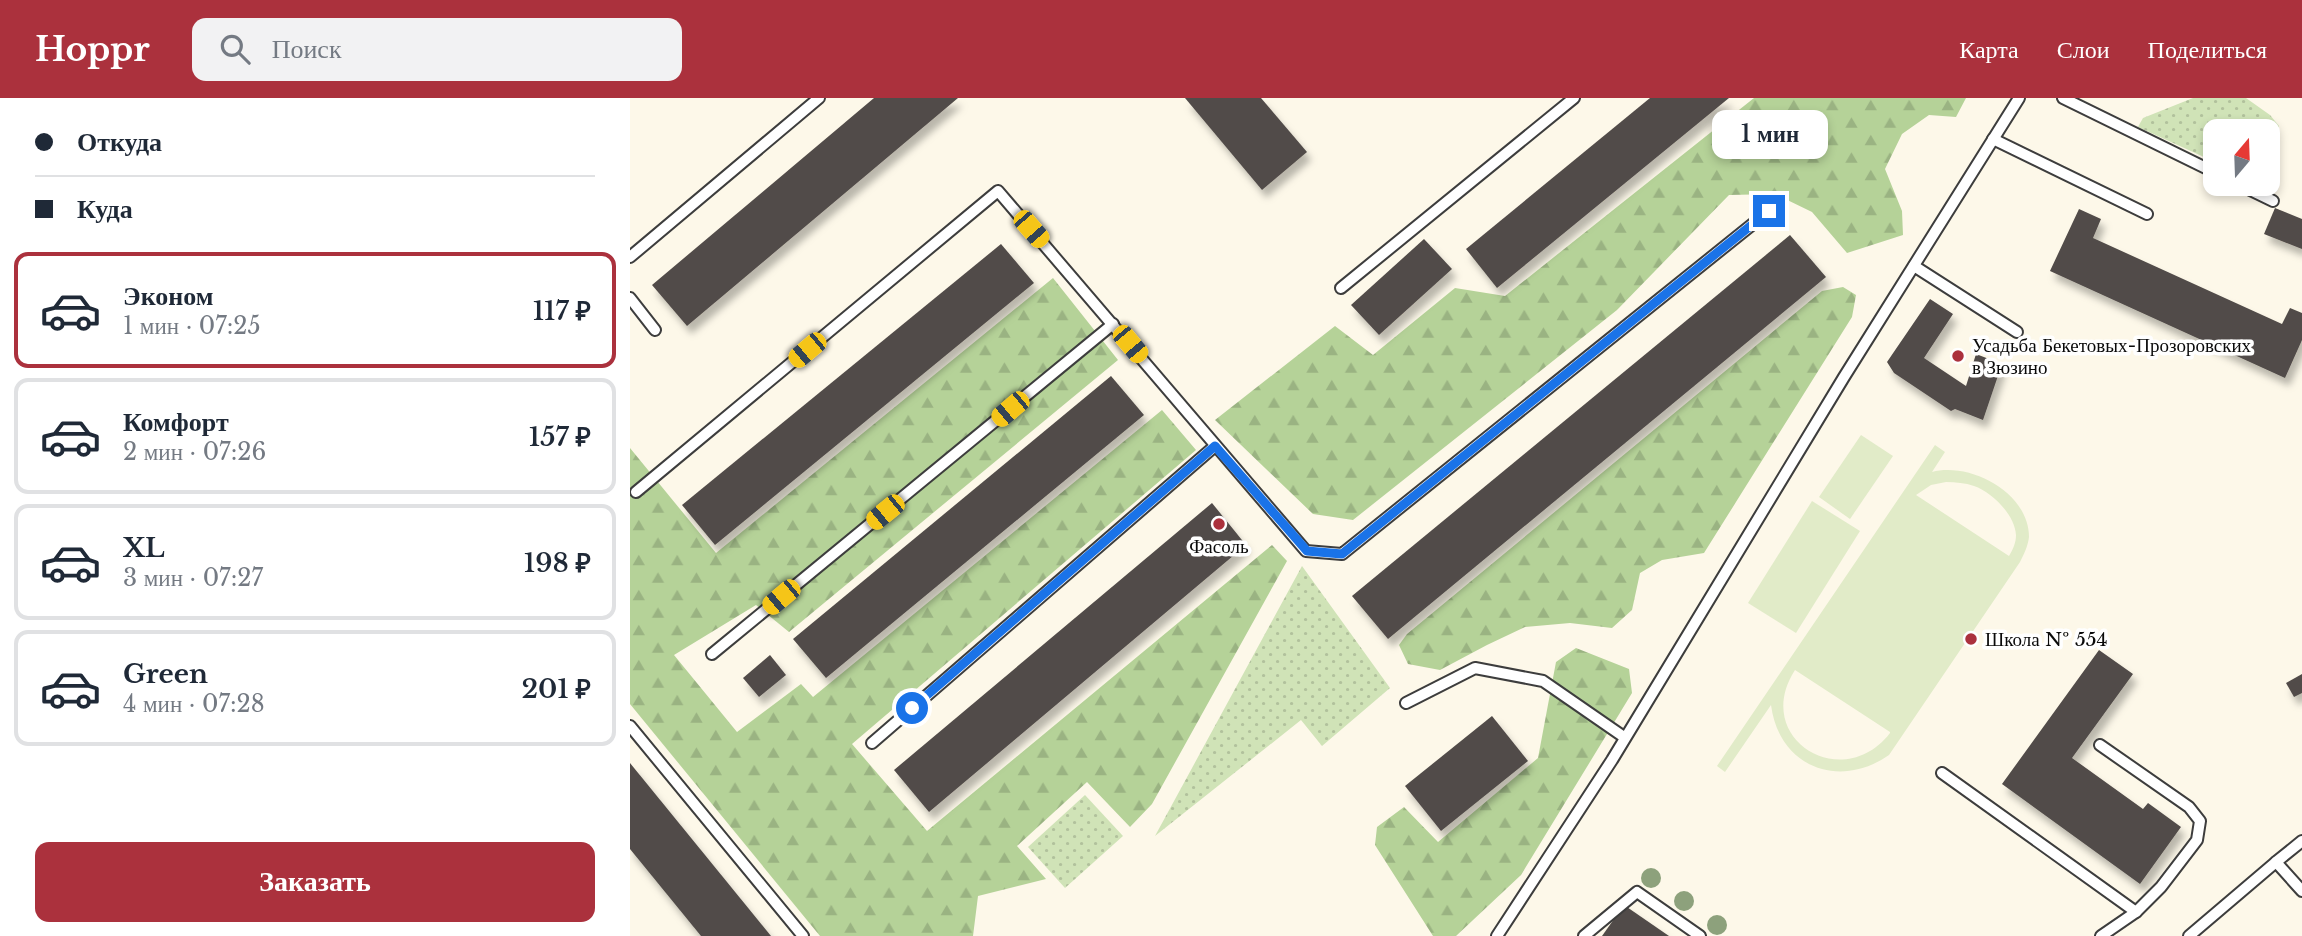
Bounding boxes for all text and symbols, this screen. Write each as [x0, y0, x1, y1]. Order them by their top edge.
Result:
search box [192, 18, 682, 81]
text: Hoppr [35, 29, 150, 70]
icon: search [216, 30, 254, 68]
text: Поиск [272, 33, 342, 65]
text: Карта [1959, 35, 2019, 64]
text: Слои [2057, 35, 2110, 64]
text: Поделиться [2148, 35, 2267, 64]
callout: 1 мин [1711, 109, 1827, 158]
north arrow [2203, 119, 2280, 196]
map controls [2203, 119, 2280, 196]
text: 1 мин [1741, 120, 1799, 148]
text: Откуда [77, 126, 162, 158]
text: Куда [77, 193, 133, 225]
route end [1753, 195, 1785, 227]
car [1010, 206, 1053, 252]
icon: car [39, 279, 102, 342]
text: Эконом [123, 280, 213, 312]
text: 117 ₽ [533, 295, 591, 327]
text: 1 мин · 07:25 [123, 312, 261, 340]
car [1109, 321, 1152, 367]
car [785, 328, 830, 372]
place label: Усадьба Бекетовых-Прозоровских в Зюзино [1972, 334, 2252, 379]
marker: Усадьба Бекетовых-Прозоровских в Зюзино [1950, 348, 1966, 364]
car [988, 387, 1033, 431]
icon: car [39, 405, 102, 468]
text: Комфорт [123, 406, 229, 438]
text: 157 ₽ [529, 421, 591, 453]
text: 2 мин · 07:26 [123, 438, 266, 466]
car [863, 491, 908, 533]
marker: Фасоль [1211, 516, 1227, 532]
icon: car [39, 531, 102, 594]
text: XL [123, 532, 165, 564]
place label: Фасоль [1189, 535, 1249, 558]
text: 198 ₽ [524, 547, 591, 579]
text: 3 мин · 07:27 [123, 564, 263, 592]
car [759, 575, 804, 619]
place label: Школа № 554 [1985, 628, 2108, 651]
marker: Школа № 554 [1963, 631, 1979, 647]
icon: car [39, 657, 102, 720]
text: Green [123, 658, 208, 690]
text: 201 ₽ [521, 673, 591, 705]
text: 4 мин · 07:28 [123, 690, 265, 718]
route start [896, 692, 928, 724]
button: Заказать [35, 842, 595, 922]

